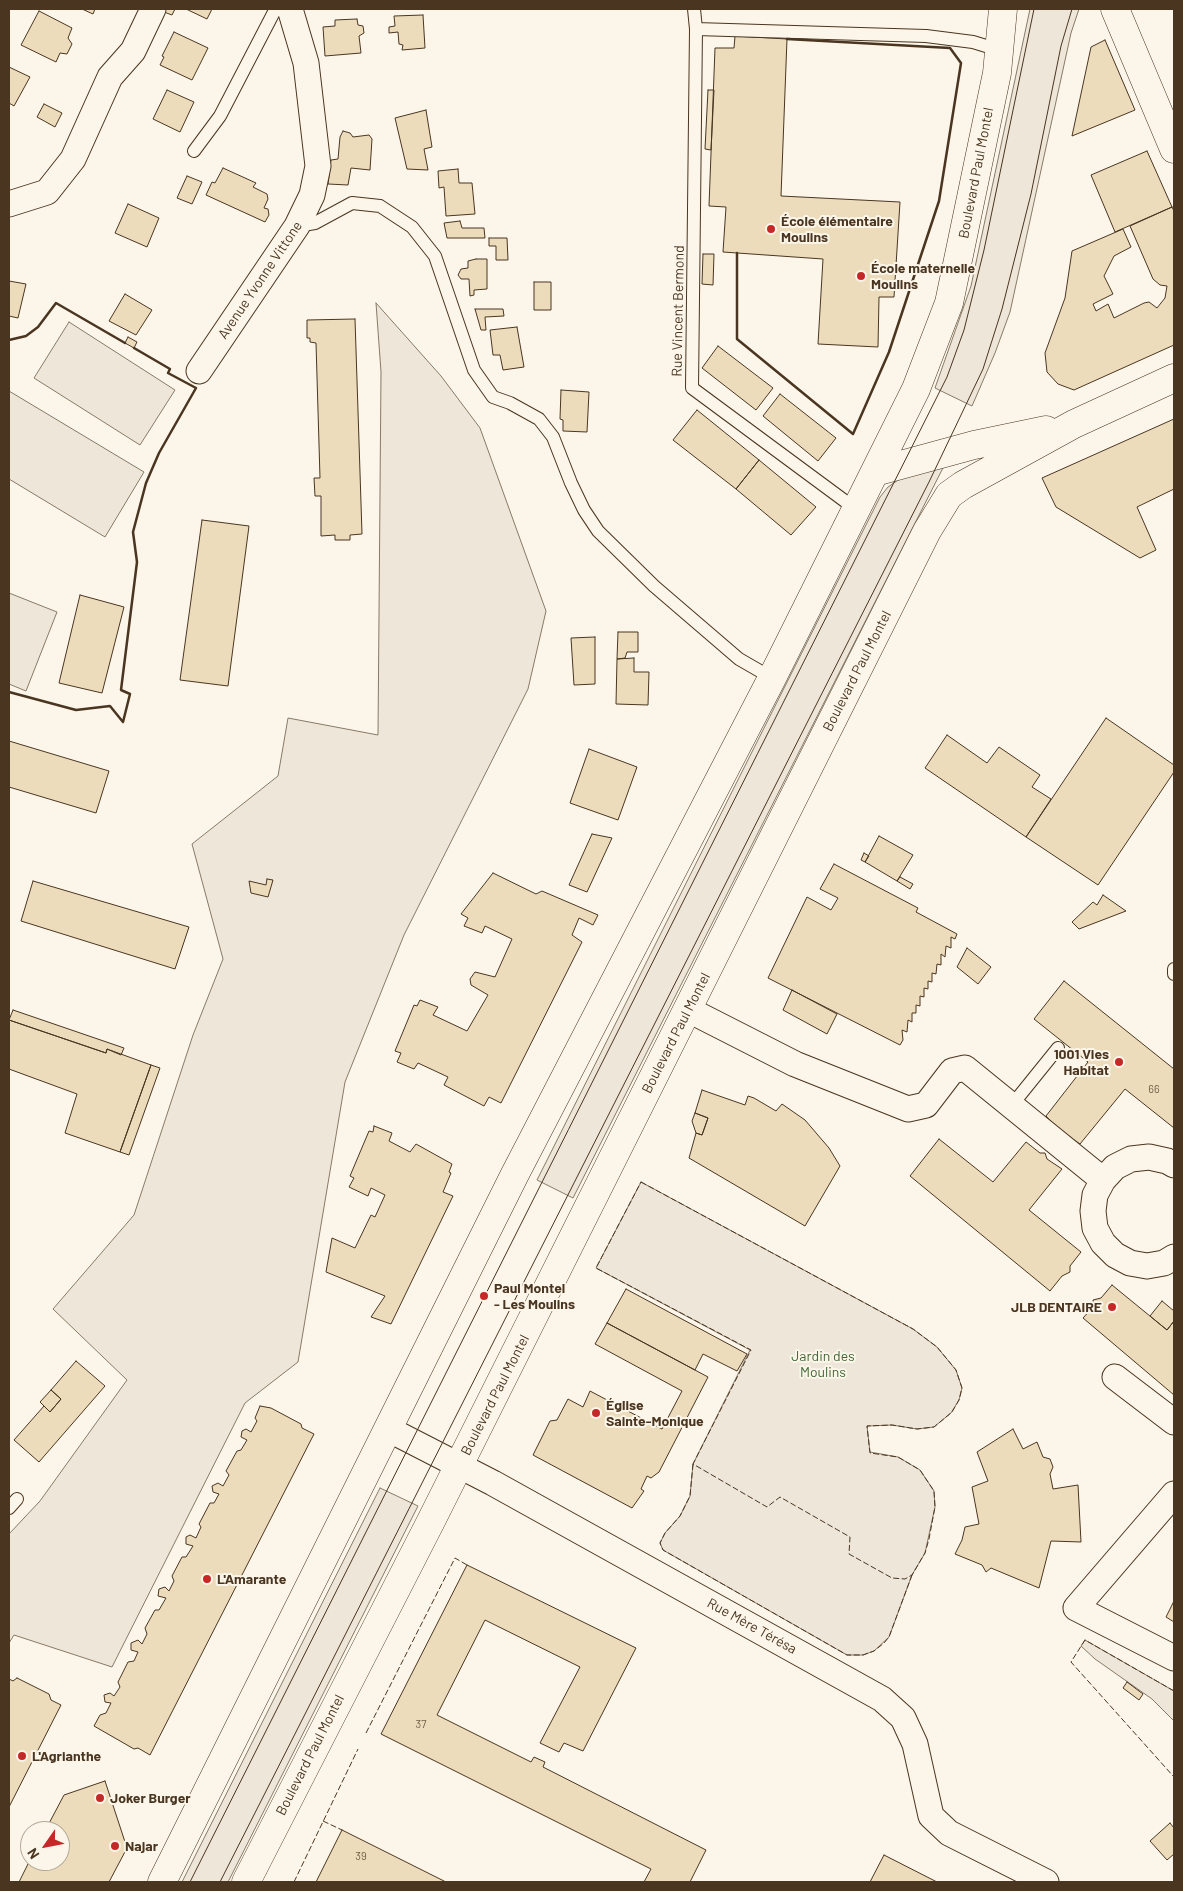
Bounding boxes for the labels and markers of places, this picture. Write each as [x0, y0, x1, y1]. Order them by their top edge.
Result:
place label: École élémentaire Moulins [781, 213, 893, 246]
marker: École élémentaire Moulins [765, 223, 777, 235]
place label: École maternelle Moulins [871, 260, 975, 292]
marker: École maternelle Moulins [855, 270, 867, 282]
place label: 1001 Vies Habitat [1054, 1046, 1109, 1078]
marker: 1001 Vies Habitat [1113, 1056, 1125, 1068]
place label: Paul Montel - Les Moulins [494, 1280, 575, 1312]
marker: Paul Montel - Les Moulins [478, 1290, 490, 1302]
place label: JLB DENTAIRE [1011, 1299, 1102, 1315]
marker: JLB DENTAIRE [1106, 1301, 1118, 1313]
place label: Église Sainte-Monique [606, 1397, 704, 1430]
marker: Église Sainte-Monique [590, 1407, 602, 1419]
place label: L'Amarante [217, 1571, 286, 1587]
marker: L'Amarante [201, 1573, 213, 1585]
place label: L'Agrianthe [32, 1748, 101, 1764]
marker: L'Agrianthe [16, 1750, 28, 1762]
place label: Joker Burger [110, 1790, 191, 1806]
marker: Joker Burger [94, 1792, 106, 1804]
place label: Najar [125, 1838, 158, 1854]
marker: Najar [109, 1840, 121, 1852]

